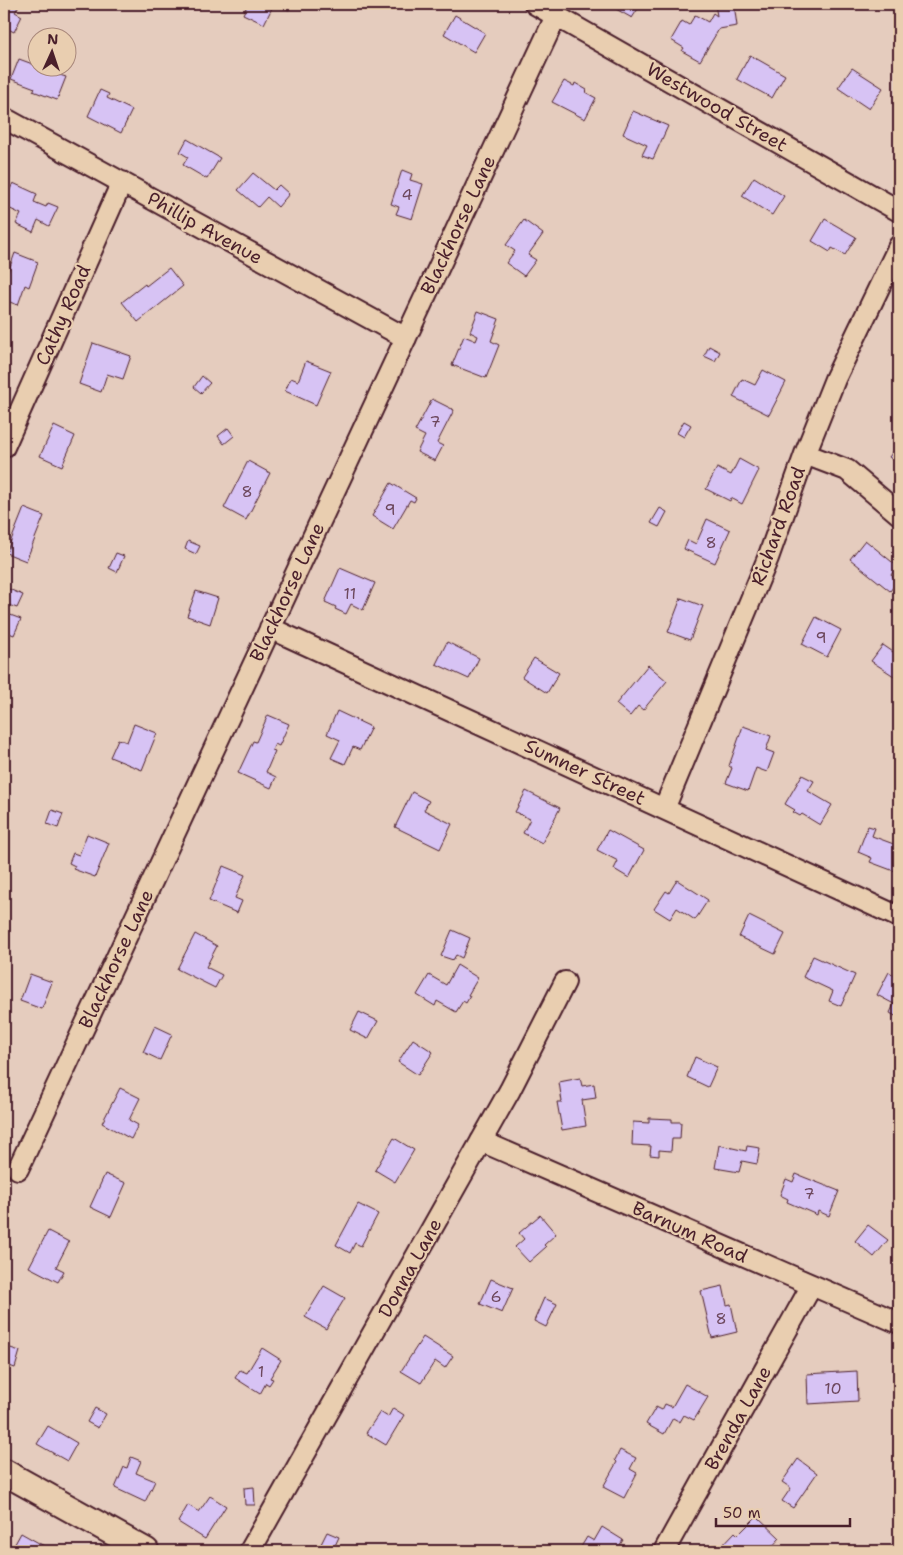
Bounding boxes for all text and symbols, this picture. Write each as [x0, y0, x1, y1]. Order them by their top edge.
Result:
north arrow [28, 28, 78, 78]
text: N [47, 30, 59, 48]
street label: Westwood Street [642, 56, 792, 158]
street label: Blackhorse Lane [415, 152, 501, 298]
house number: 4 [401, 184, 413, 205]
street label: Phillip Avenue [143, 186, 267, 270]
street label: Cathy Road [30, 261, 96, 369]
house number: 7 [429, 411, 441, 432]
street label: Richard Road [745, 463, 811, 589]
house number: 8 [241, 481, 253, 502]
house number: 9 [384, 499, 396, 520]
street label: Blackhorse Lane [244, 519, 330, 665]
house number: 8 [705, 532, 717, 553]
house number: 11 [344, 583, 356, 604]
house number: 9 [815, 627, 827, 648]
street label: Sumner Street [521, 733, 649, 811]
street label: Blackhorse Lane [73, 886, 159, 1032]
house number: 7 [803, 1183, 815, 1204]
street label: Barnum Road [628, 1195, 752, 1269]
street label: Donna Lane [372, 1214, 448, 1322]
house number: 6 [490, 1286, 502, 1307]
house number: 8 [715, 1308, 727, 1329]
house number: 1 [258, 1361, 264, 1382]
street label: Brenda Lane [699, 1361, 777, 1475]
house number: 10 [824, 1378, 842, 1399]
scale bar [716, 1495, 849, 1527]
text: 50 m [723, 1503, 761, 1523]

